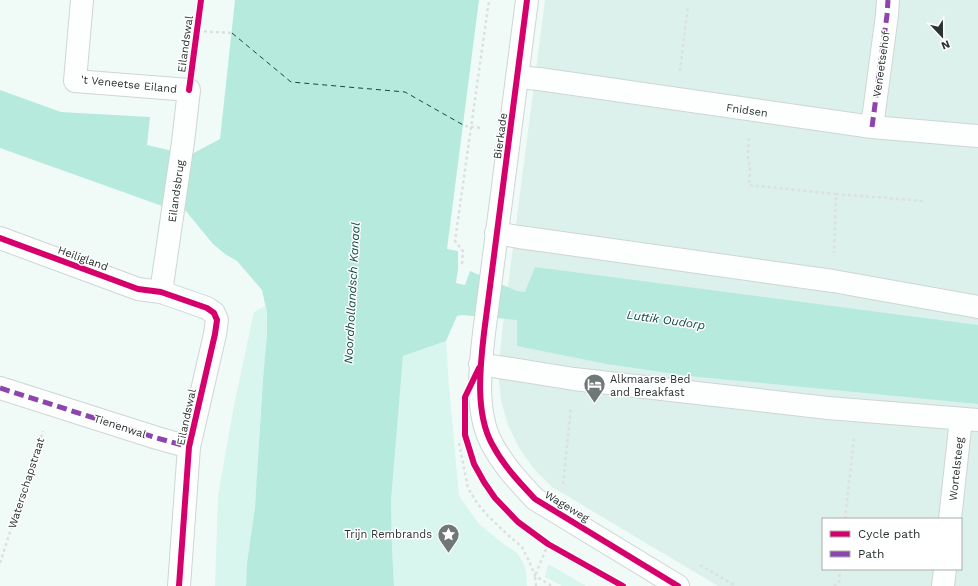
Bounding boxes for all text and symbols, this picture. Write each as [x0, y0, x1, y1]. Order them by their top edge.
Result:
street label: Eilandswal [175, 14, 196, 73]
north arrow [922, 16, 962, 56]
street label: Veneetsehof [870, 29, 893, 98]
text: N [939, 37, 952, 52]
street label: 't Veneetse Eiland [80, 73, 178, 96]
street label: Fnidsen [725, 101, 769, 120]
street label: Bierkade [491, 112, 510, 160]
street label: Eilandsbrug [166, 159, 187, 223]
water label: Noordhollandsch Kanaal [341, 221, 363, 364]
street label: Heiligland [56, 243, 110, 274]
water label: Luttik Oudorp [626, 308, 706, 332]
hotel icon: Alkmaarse Bed and Breakfast [581, 372, 607, 405]
place label: Alkmaarse Bed and Breakfast [610, 373, 690, 399]
street label: Eilandswal [174, 387, 199, 447]
street label: Tienenwal [92, 412, 148, 441]
street label: Waterschapstraat [6, 436, 47, 530]
street label: Wortelsteeg [947, 436, 966, 502]
street label: Wageweg [542, 488, 591, 525]
legend [822, 518, 962, 570]
place icon: Trijn Rembrands [435, 521, 461, 554]
text: Cycle path [858, 527, 920, 541]
place label: Trijn Rembrands [344, 528, 432, 541]
text: Path [858, 547, 884, 561]

